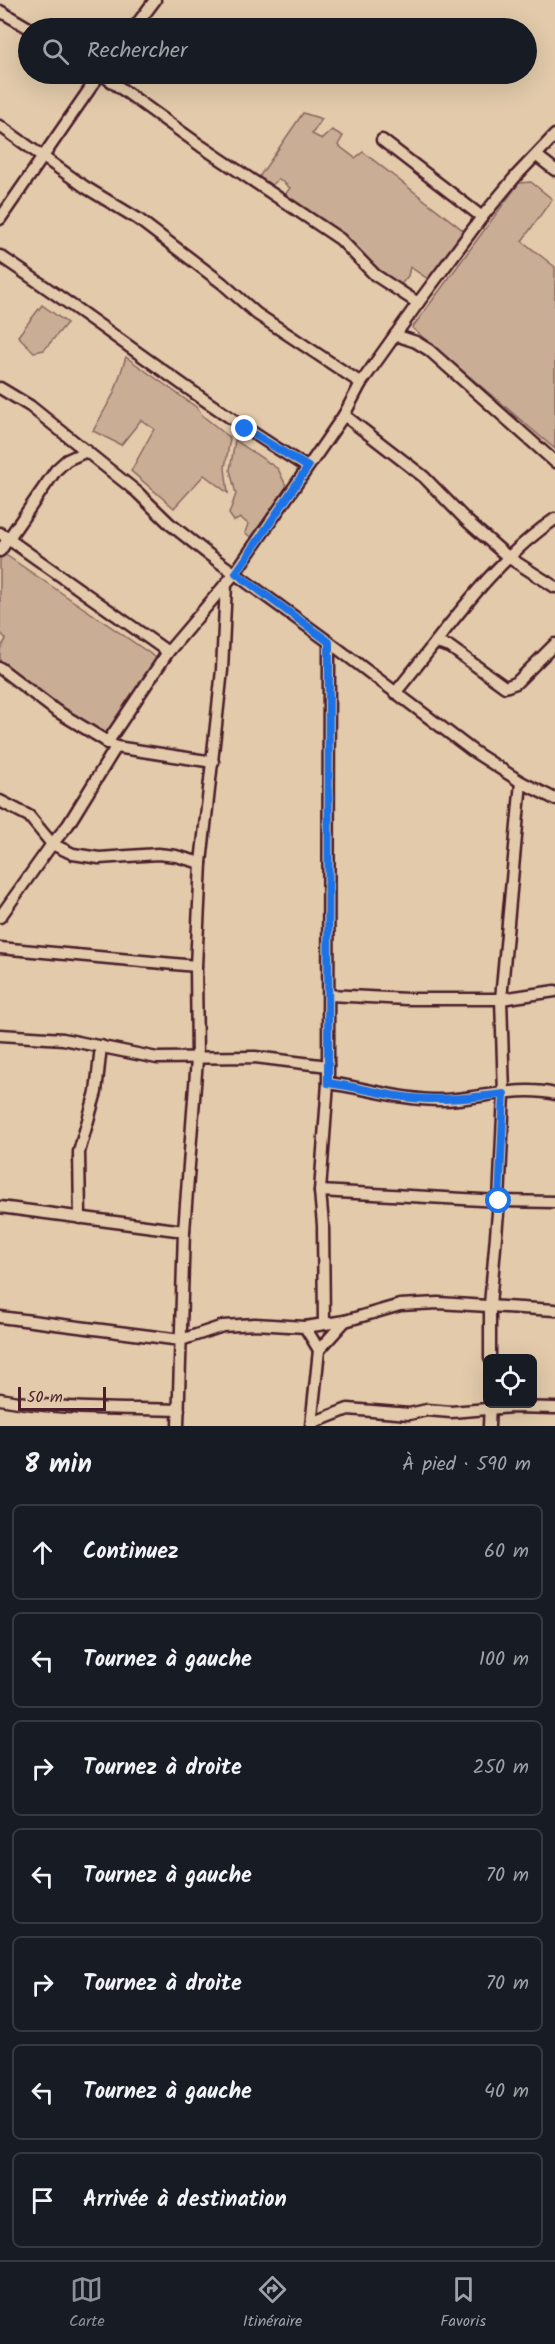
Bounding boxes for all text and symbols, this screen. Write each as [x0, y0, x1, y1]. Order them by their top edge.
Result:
search box [18, 18, 537, 84]
text: Rechercher [87, 34, 187, 69]
icon: search [39, 35, 72, 68]
route end [231, 415, 257, 441]
route start [485, 1187, 511, 1213]
map controls [483, 1354, 537, 1408]
button: locate [483, 1354, 537, 1408]
scale bar [18, 1384, 106, 1412]
text: 50 m [27, 1385, 63, 1410]
text: 8 min [24, 1444, 92, 1486]
text: À pied · 590 m [402, 1449, 531, 1481]
text: Continuez [83, 1535, 179, 1570]
icon: ahead [26, 1536, 59, 1569]
text: 60 m [484, 1536, 529, 1568]
text: Tournez à gauche [83, 1643, 252, 1678]
icon: left [26, 1644, 59, 1677]
text: 100 m [479, 1644, 529, 1676]
text: Tournez à droite [83, 1751, 242, 1786]
icon: right [26, 1752, 59, 1785]
text: 250 m [473, 1752, 529, 1784]
text: Tournez à gauche [83, 1859, 252, 1894]
icon: left [26, 1860, 59, 1893]
text: 70 m [486, 1860, 529, 1892]
text: Tournez à droite [83, 1967, 242, 2002]
icon: right [26, 1968, 59, 2001]
text: 70 m [486, 1968, 529, 2000]
text: Tournez à gauche [83, 2075, 252, 2110]
icon: left [26, 2076, 59, 2109]
text: 40 m [484, 2076, 529, 2108]
text: Arrivée à destination [83, 2183, 287, 2218]
icon: arrive [26, 2184, 59, 2217]
tab: Carte [69, 2273, 105, 2334]
tab: Itinéraire [243, 2273, 302, 2334]
tab: Favoris [440, 2273, 486, 2334]

